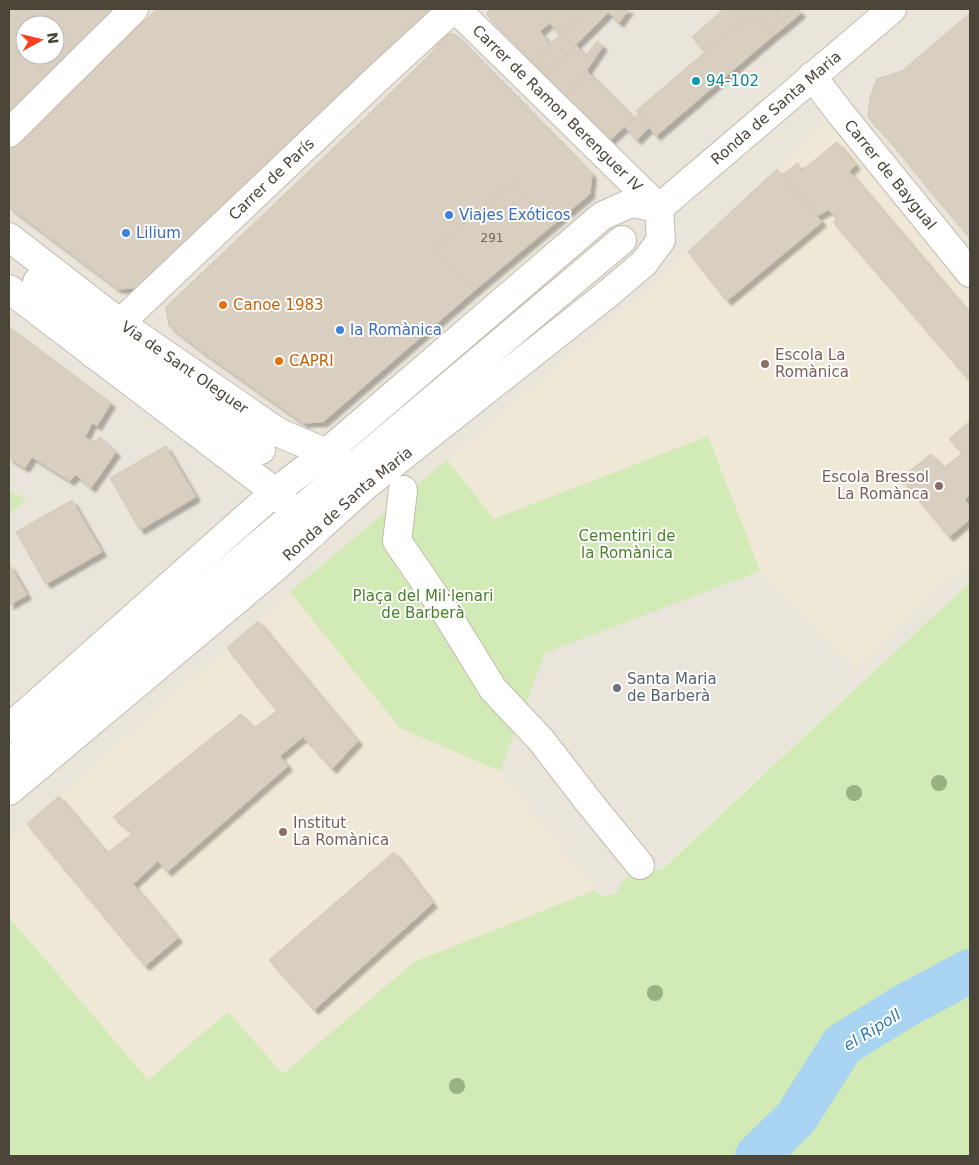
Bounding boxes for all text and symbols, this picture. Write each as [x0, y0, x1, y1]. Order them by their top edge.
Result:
north arrow [15, 15, 65, 65]
street label: Carrer de Ramon Berenguer IV [469, 21, 647, 196]
text: N [44, 31, 62, 45]
street label: Ronda de Santa Maria [707, 47, 845, 169]
place label: 94-102 [706, 72, 759, 90]
marker: 94-102 [690, 75, 702, 87]
street label: Carrer de Baygual [840, 116, 940, 233]
street label: Carrer de París [225, 134, 318, 224]
place label: Viajes Exóticos [459, 206, 571, 224]
marker: Viajes Exóticos [443, 209, 455, 221]
place label: Lilium [136, 224, 181, 242]
marker: Lilium [120, 227, 132, 239]
house number: 291 [481, 231, 503, 245]
place label: Canoe 1983 [233, 296, 324, 314]
marker: Canoe 1983 [217, 299, 229, 311]
street label: Via de Sant Oleguer [118, 318, 252, 418]
place label: la Romànica [350, 321, 442, 339]
marker: la Romànica [334, 324, 346, 336]
place label: Escola La Romànica [775, 346, 849, 381]
place label: CAPRI [289, 352, 334, 370]
marker: CAPRI [273, 355, 285, 367]
marker: Escola La Romànica [759, 358, 771, 370]
street label: Ronda de Santa Maria [279, 443, 416, 565]
place label: Escola Bressol La Romànca [822, 468, 929, 503]
marker: Escola Bressol La Romànca [933, 480, 945, 492]
park label: Cementiri de la Romànica [579, 527, 675, 562]
park label: Plaça del Mil·lenari de Barberà [353, 587, 493, 622]
place label: Santa Maria de Barberà [627, 670, 717, 705]
marker: Santa Maria de Barberà [611, 682, 623, 694]
place label: Institut La Romànica [293, 814, 389, 849]
marker: Institut La Romànica [277, 826, 289, 838]
water label: el Ripoll [840, 1005, 905, 1055]

